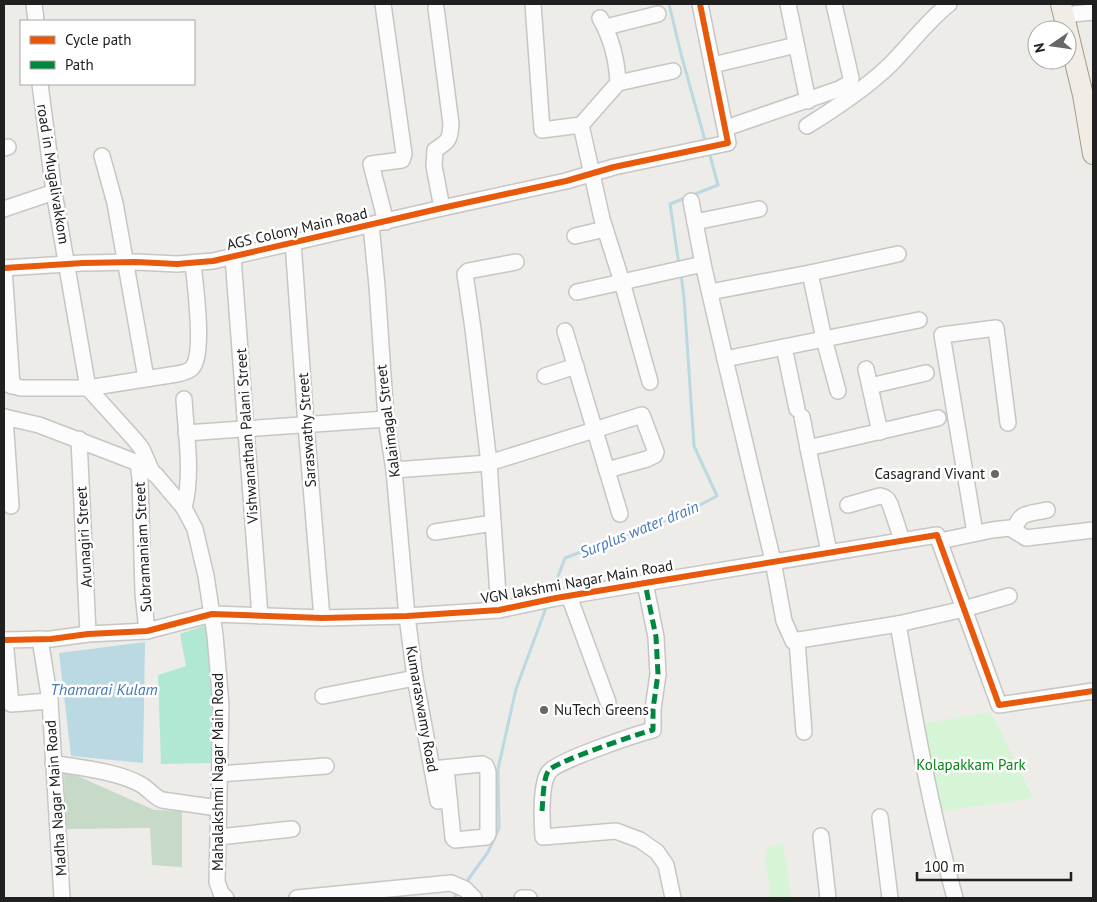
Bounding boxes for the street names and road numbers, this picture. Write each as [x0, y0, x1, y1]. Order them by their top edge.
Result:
street label: road in Mugalivakkom [33, 102, 74, 245]
street label: AGS Colony Main Road [225, 203, 369, 254]
street label: Vishwanathan Palani Street [231, 348, 262, 525]
street label: Kalaimagal Street [371, 363, 404, 479]
street label: Saraswathy Street [293, 372, 320, 488]
street label: Subramaniam Street [130, 481, 155, 613]
street label: Arunagiri Street [71, 486, 96, 588]
street label: VGN lakshmi Nagar Main Road [478, 555, 674, 608]
street label: Kumaraswamy Road [402, 644, 443, 774]
street label: Mahalakshmi Nagar Main Road [208, 673, 227, 871]
street label: Madha Nagar Main Road [41, 719, 70, 877]

